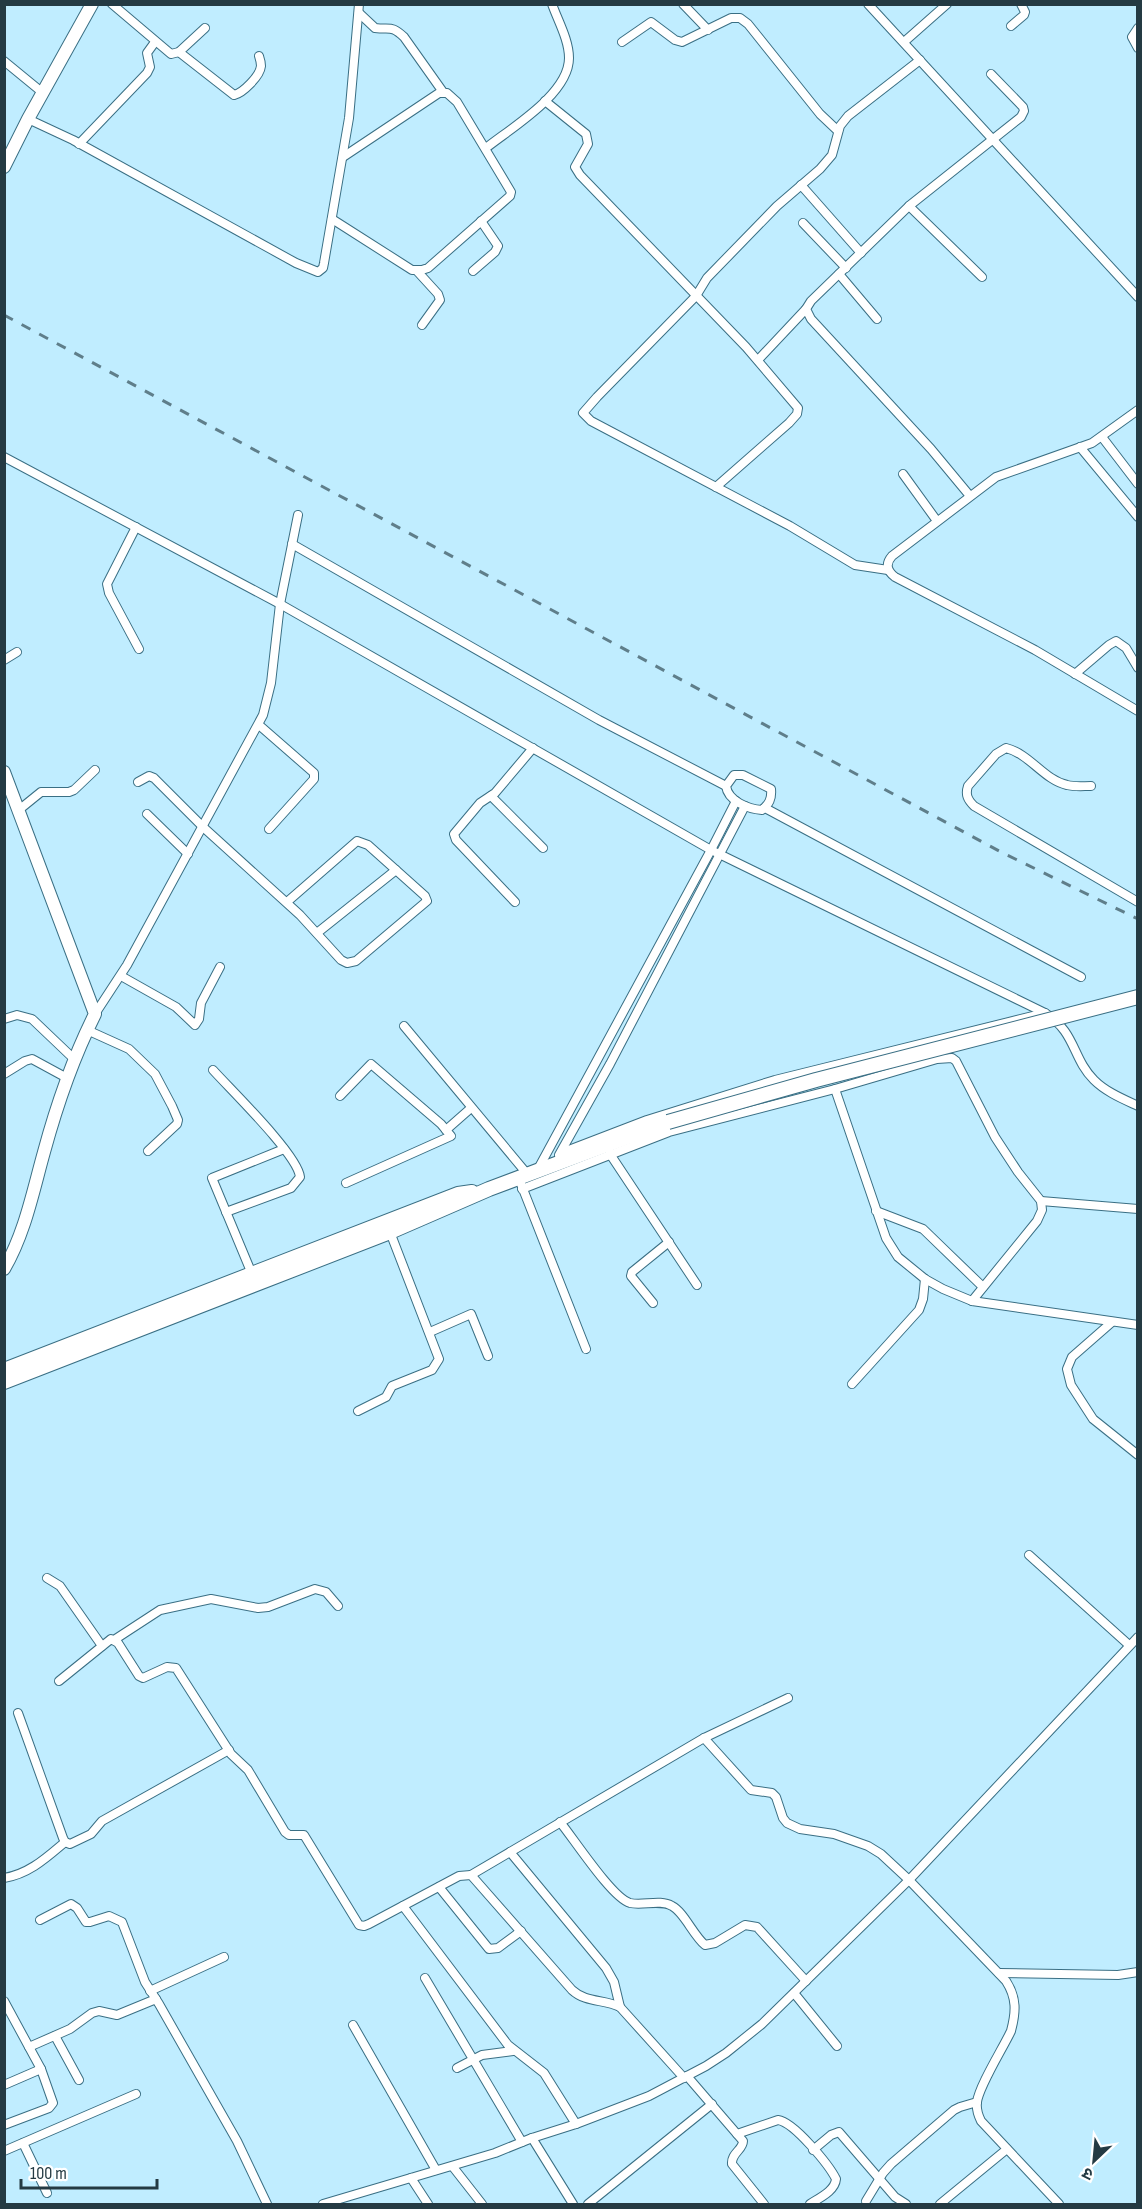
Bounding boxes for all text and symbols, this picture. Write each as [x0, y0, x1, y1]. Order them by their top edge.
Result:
north arrow [1064, 2131, 1124, 2191]
scale bar [21, 2152, 158, 2190]
text: उ [1079, 2162, 1096, 2184]
text: 100 m [30, 2163, 67, 2184]

